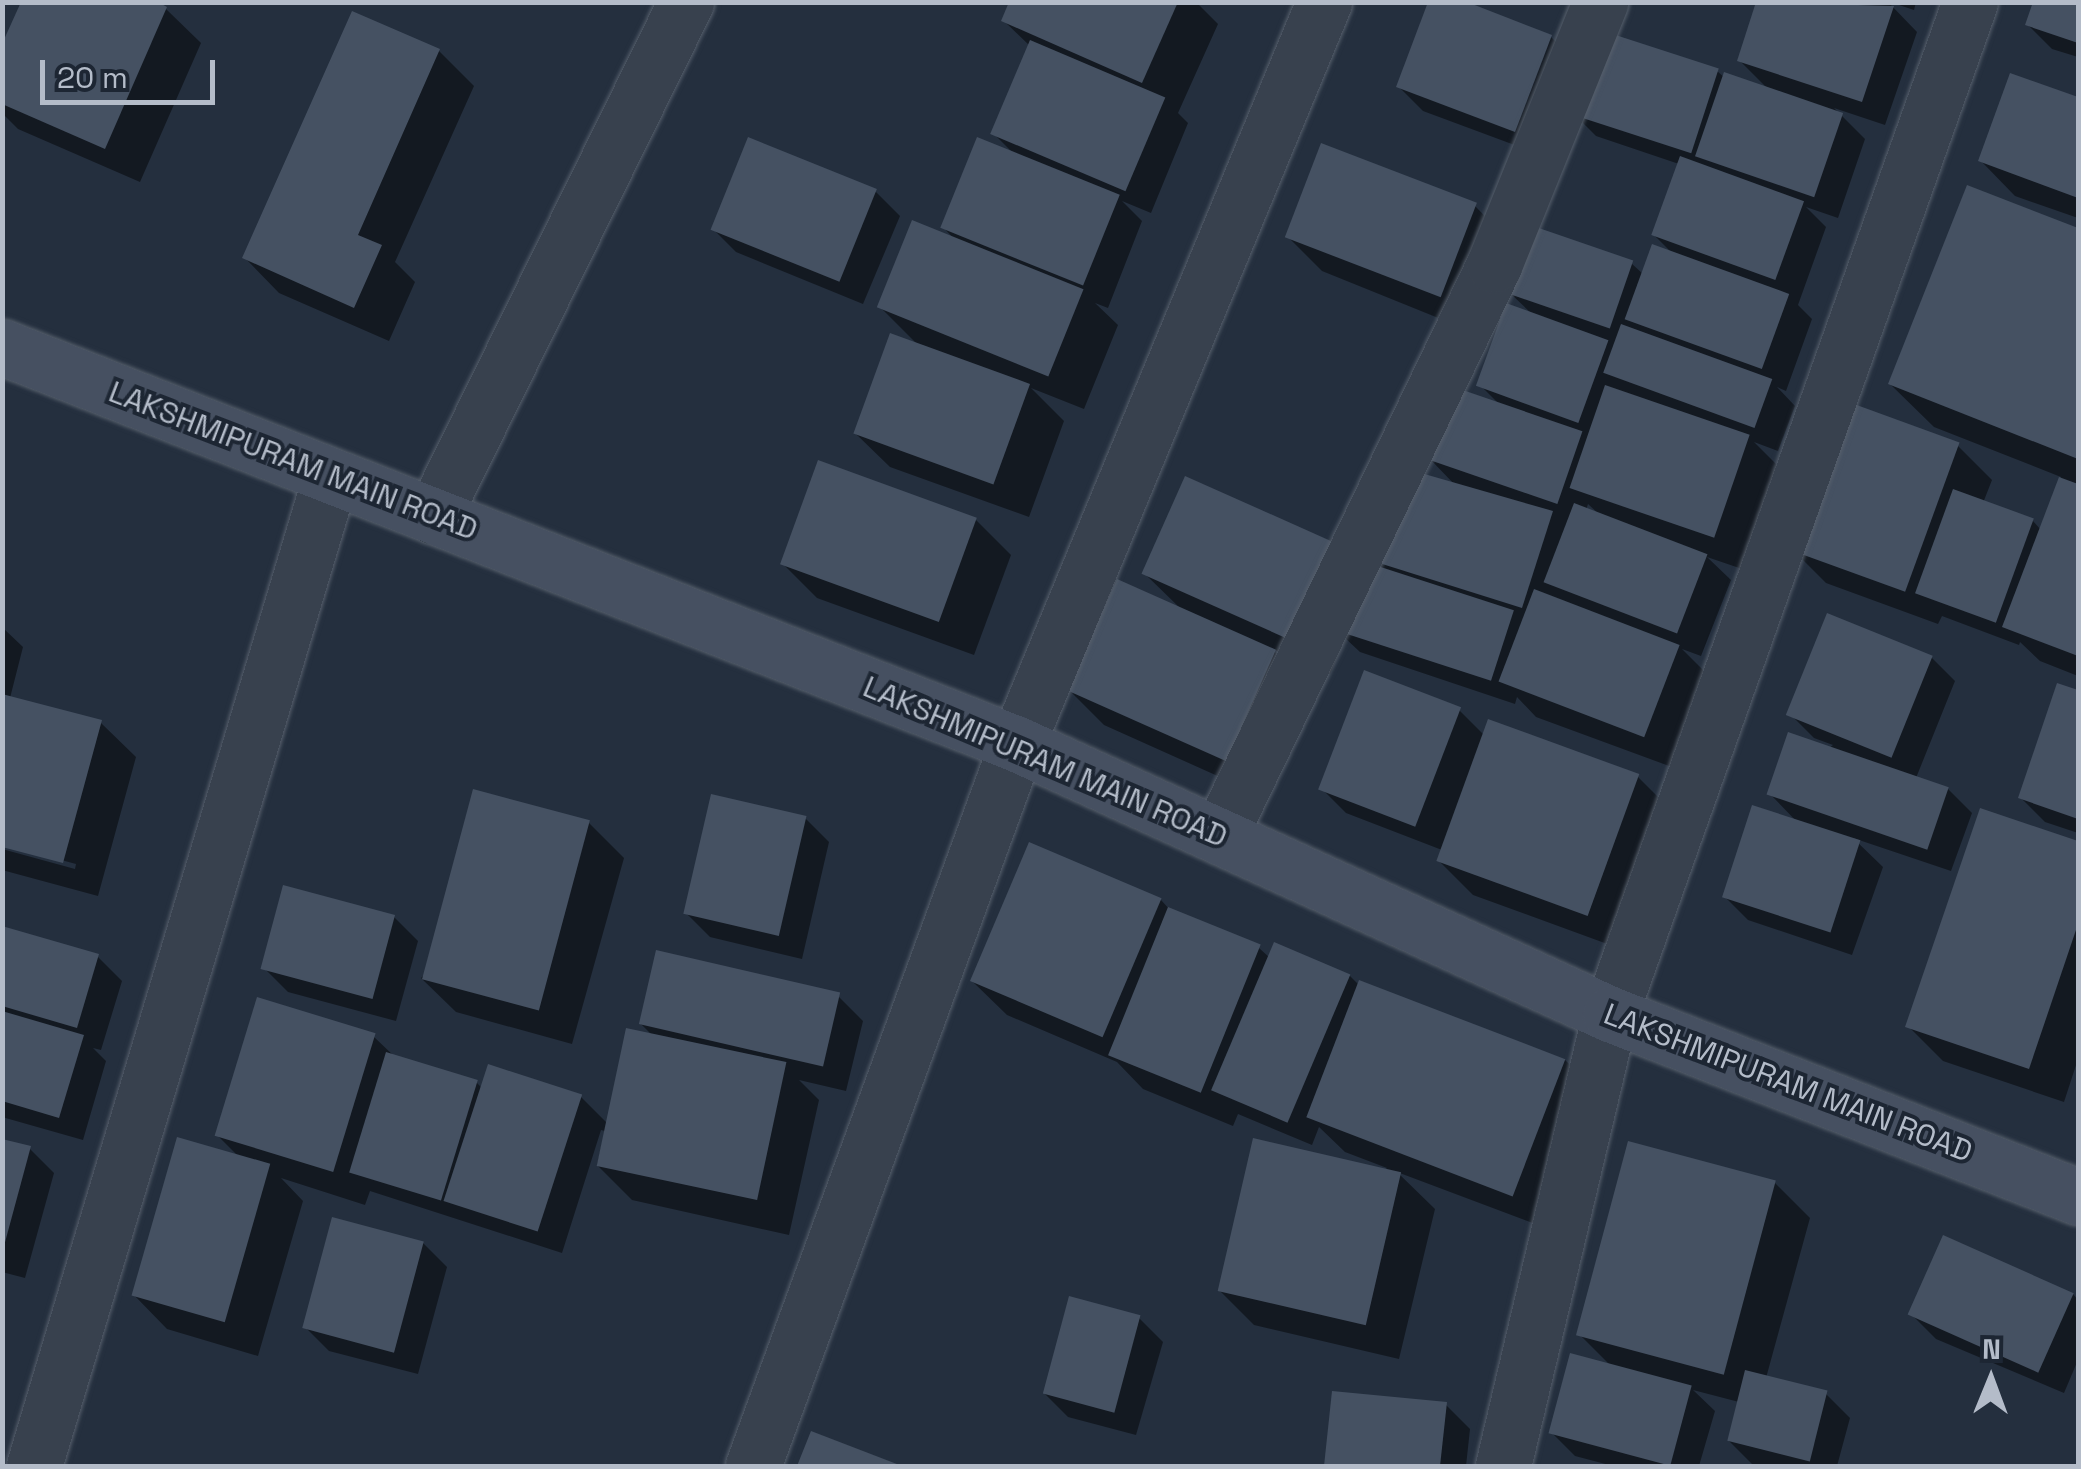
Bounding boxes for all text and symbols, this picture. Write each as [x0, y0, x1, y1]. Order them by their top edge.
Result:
scale bar [45, 40, 220, 102]
text: 20 m [57, 58, 128, 97]
street label: LAKSHMIPURAM MAIN ROAD [104, 374, 482, 548]
street label: LAKSHMIPURAM MAIN ROAD [858, 669, 1232, 855]
street label: LAKSHMIPURAM MAIN ROAD [1599, 996, 1977, 1170]
north arrow [1941, 1329, 2041, 1429]
text: N [1982, 1331, 2001, 1367]

